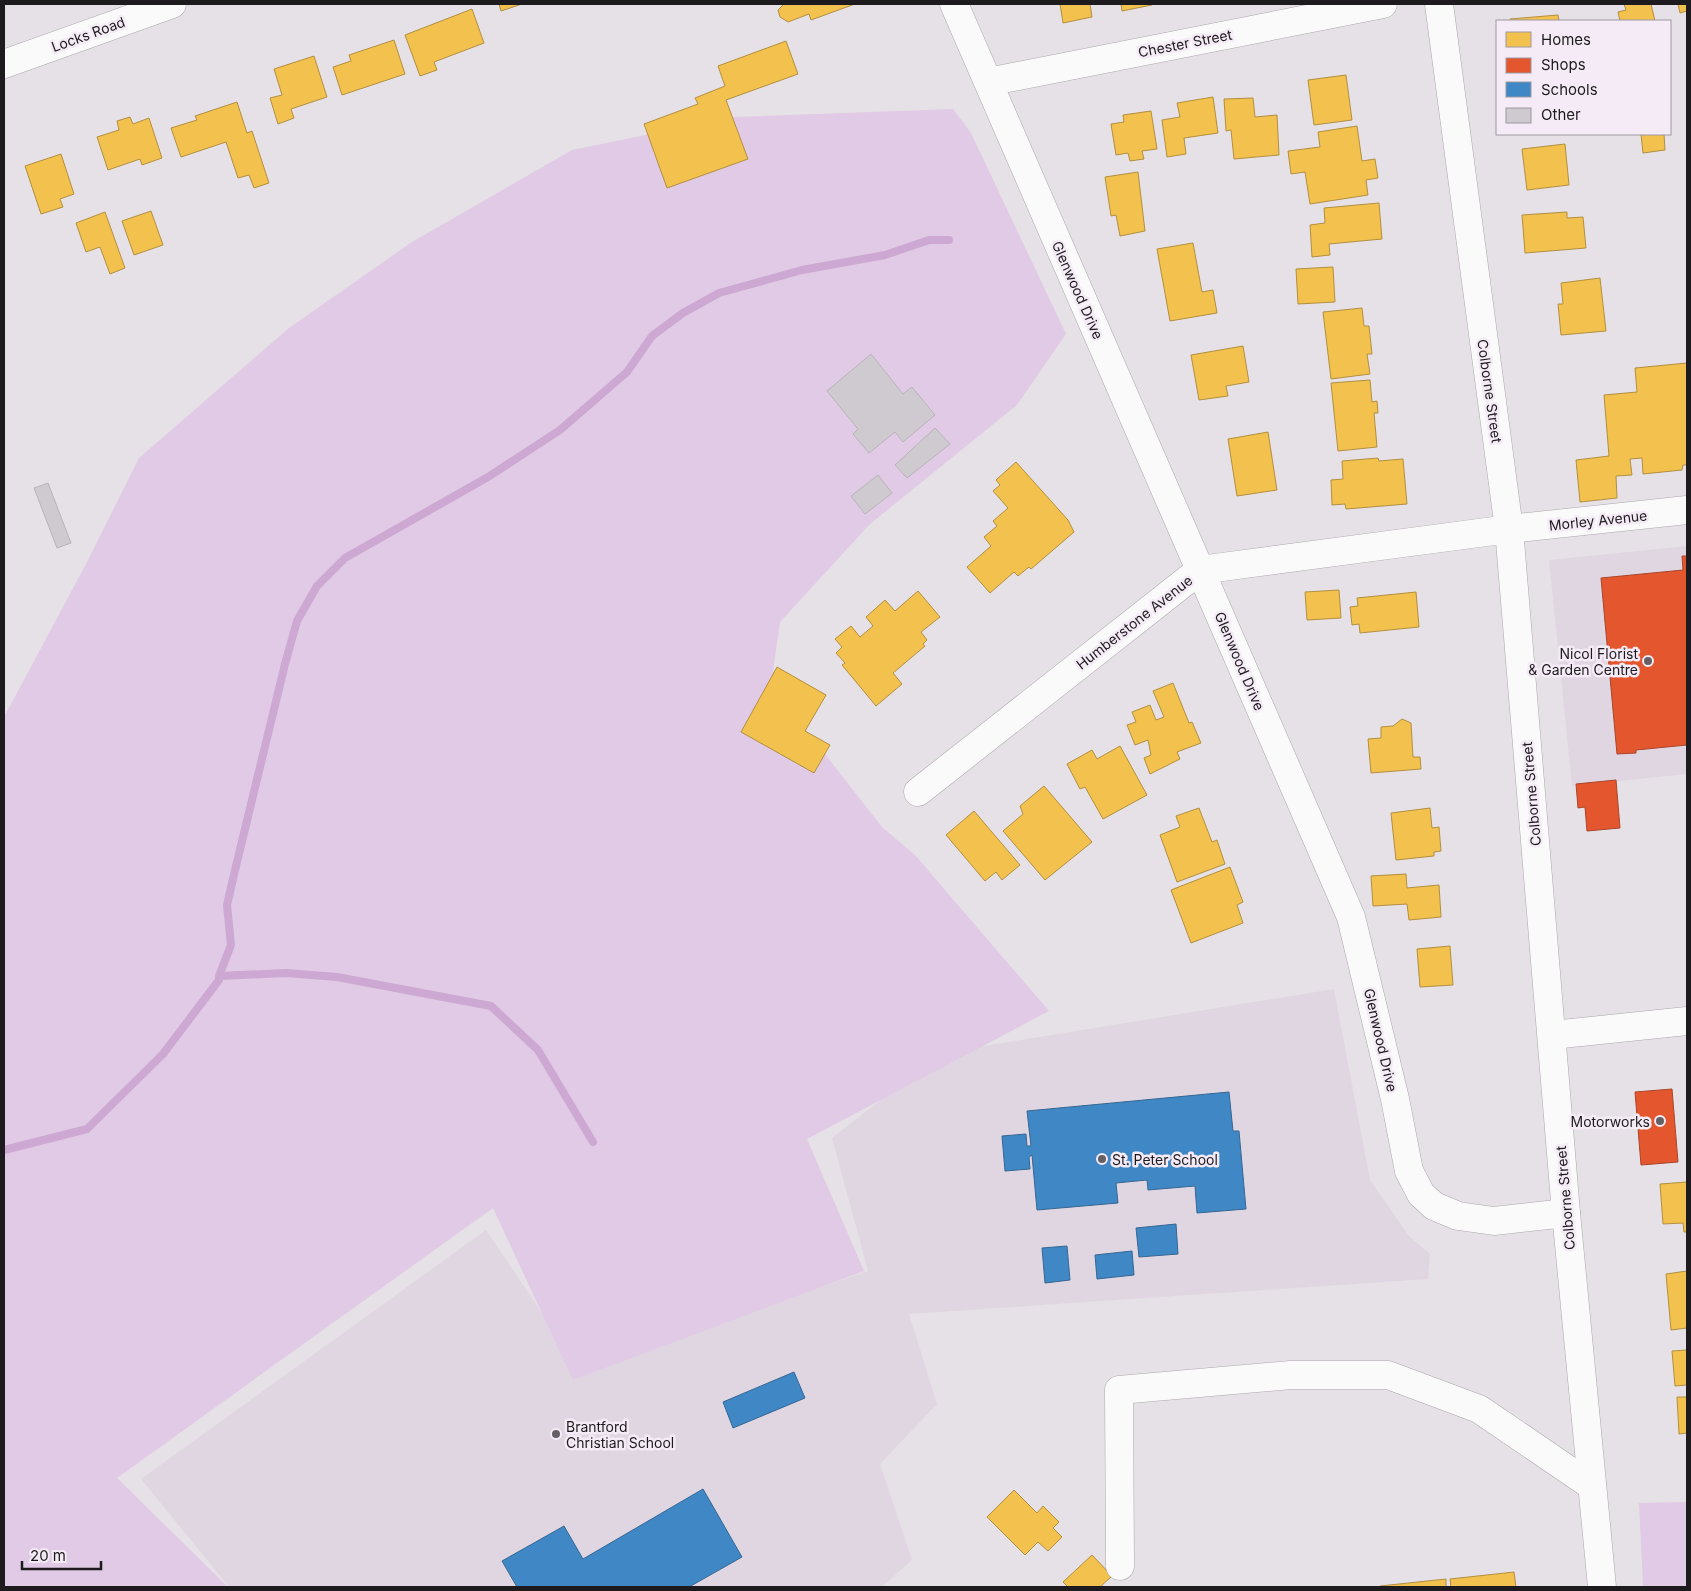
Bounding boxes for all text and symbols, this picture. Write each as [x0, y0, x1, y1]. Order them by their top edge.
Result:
street label: Locks Road [49, 13, 127, 55]
legend [1496, 20, 1671, 135]
street label: Chester Street [1137, 25, 1234, 60]
text: Homes [1541, 30, 1591, 49]
text: Shops [1541, 55, 1586, 74]
text: Schools [1541, 80, 1598, 99]
text: Other [1541, 105, 1581, 124]
street label: Glenwood Drive [1049, 238, 1107, 342]
street label: Colborne Street [1474, 338, 1506, 444]
street label: Morley Avenue [1548, 506, 1648, 534]
street label: Humberstone Avenue [1073, 571, 1195, 673]
street label: Glenwood Drive [1212, 609, 1268, 713]
place label: Nicol Florist & Garden Centre [1528, 645, 1638, 678]
marker: Nicol Florist & Garden Centre [1642, 655, 1654, 667]
street label: Colborne Street [1518, 741, 1544, 847]
street label: Glenwood Drive [1361, 987, 1401, 1093]
place label: Motorworks [1571, 1113, 1650, 1130]
marker: Motorworks [1654, 1115, 1666, 1127]
street label: Colborne Street [1552, 1145, 1578, 1251]
place label: St. Peter School [1112, 1151, 1218, 1168]
marker: St. Peter School [1096, 1153, 1108, 1165]
place label: Brantford Christian School [566, 1418, 674, 1451]
marker: Brantford Christian School [550, 1428, 562, 1440]
scale bar [22, 1538, 101, 1570]
text: 20 m [30, 1546, 66, 1565]

